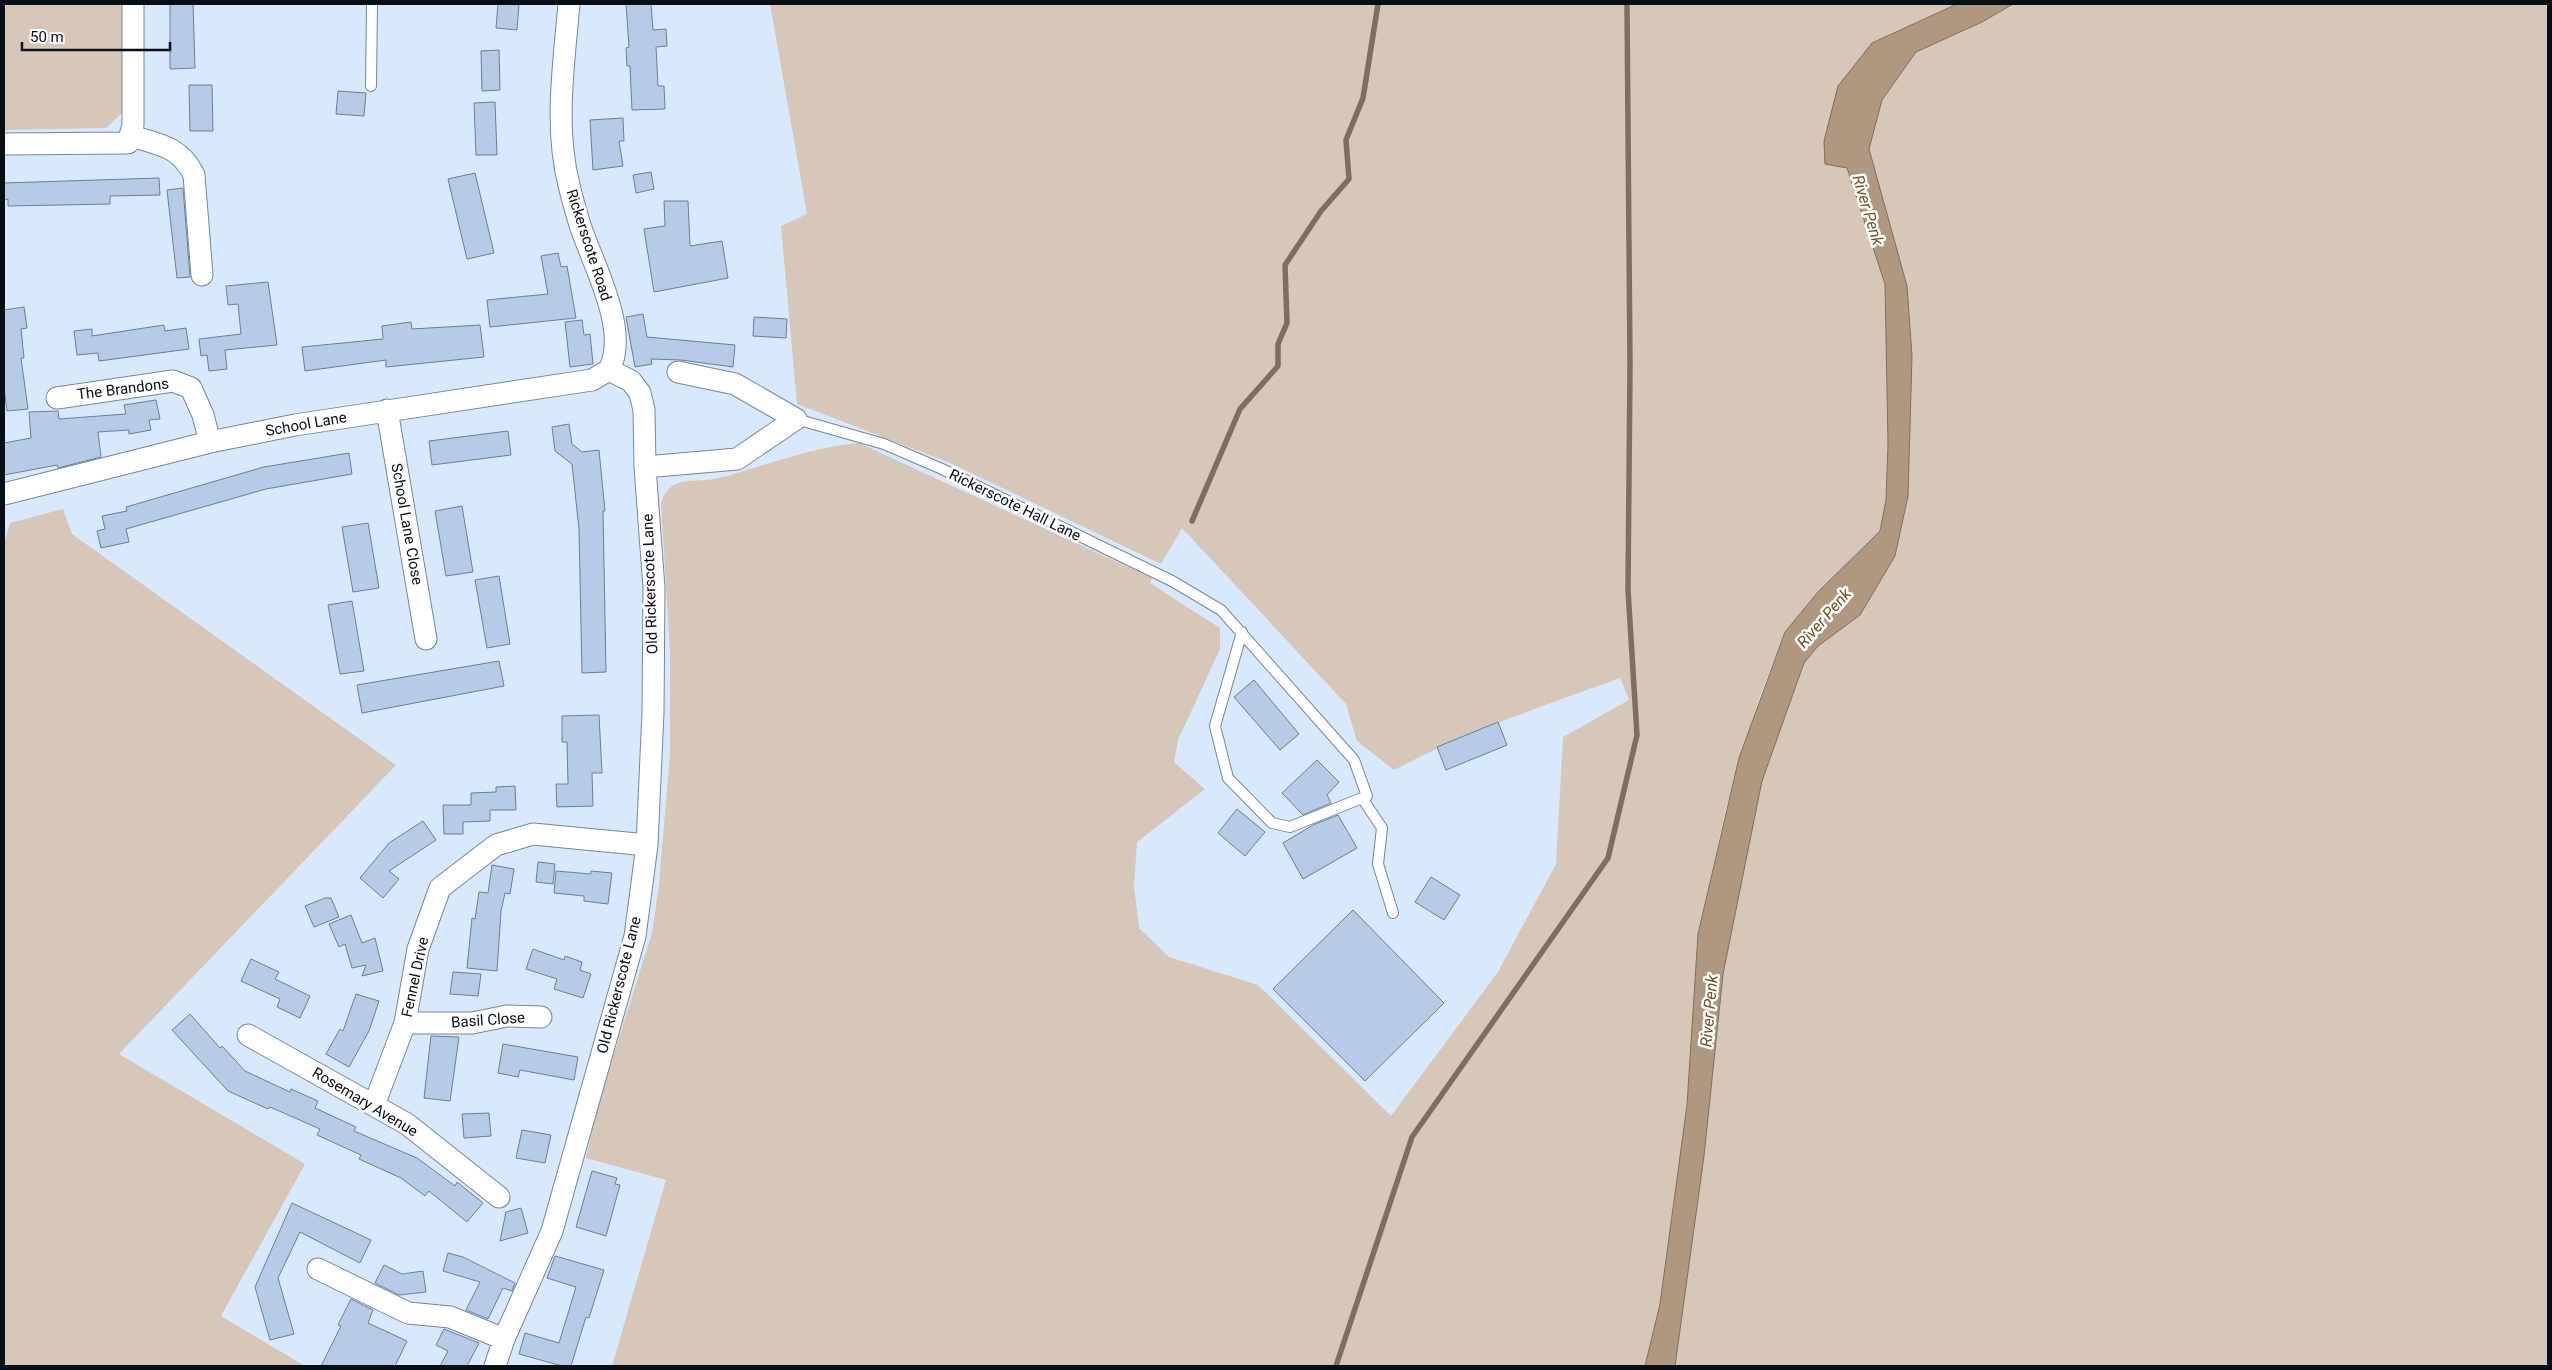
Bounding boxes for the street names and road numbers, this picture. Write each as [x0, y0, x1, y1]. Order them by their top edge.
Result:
street label: Rickerscote Road [562, 187, 616, 303]
street label: The Brandons [76, 374, 170, 404]
street label: School Lane [264, 408, 348, 440]
street label: School Lane Close [387, 462, 427, 586]
street label: Rickerscote Hall Lane [946, 465, 1084, 545]
street label: Old Rickerscote Lane [639, 513, 661, 655]
street label: Old Rickerscote Lane [593, 915, 645, 1055]
street label: Fennel Drive [398, 935, 432, 1019]
street label: Basil Close [450, 1008, 526, 1032]
street label: Rosemary Avenue [309, 1063, 421, 1141]

